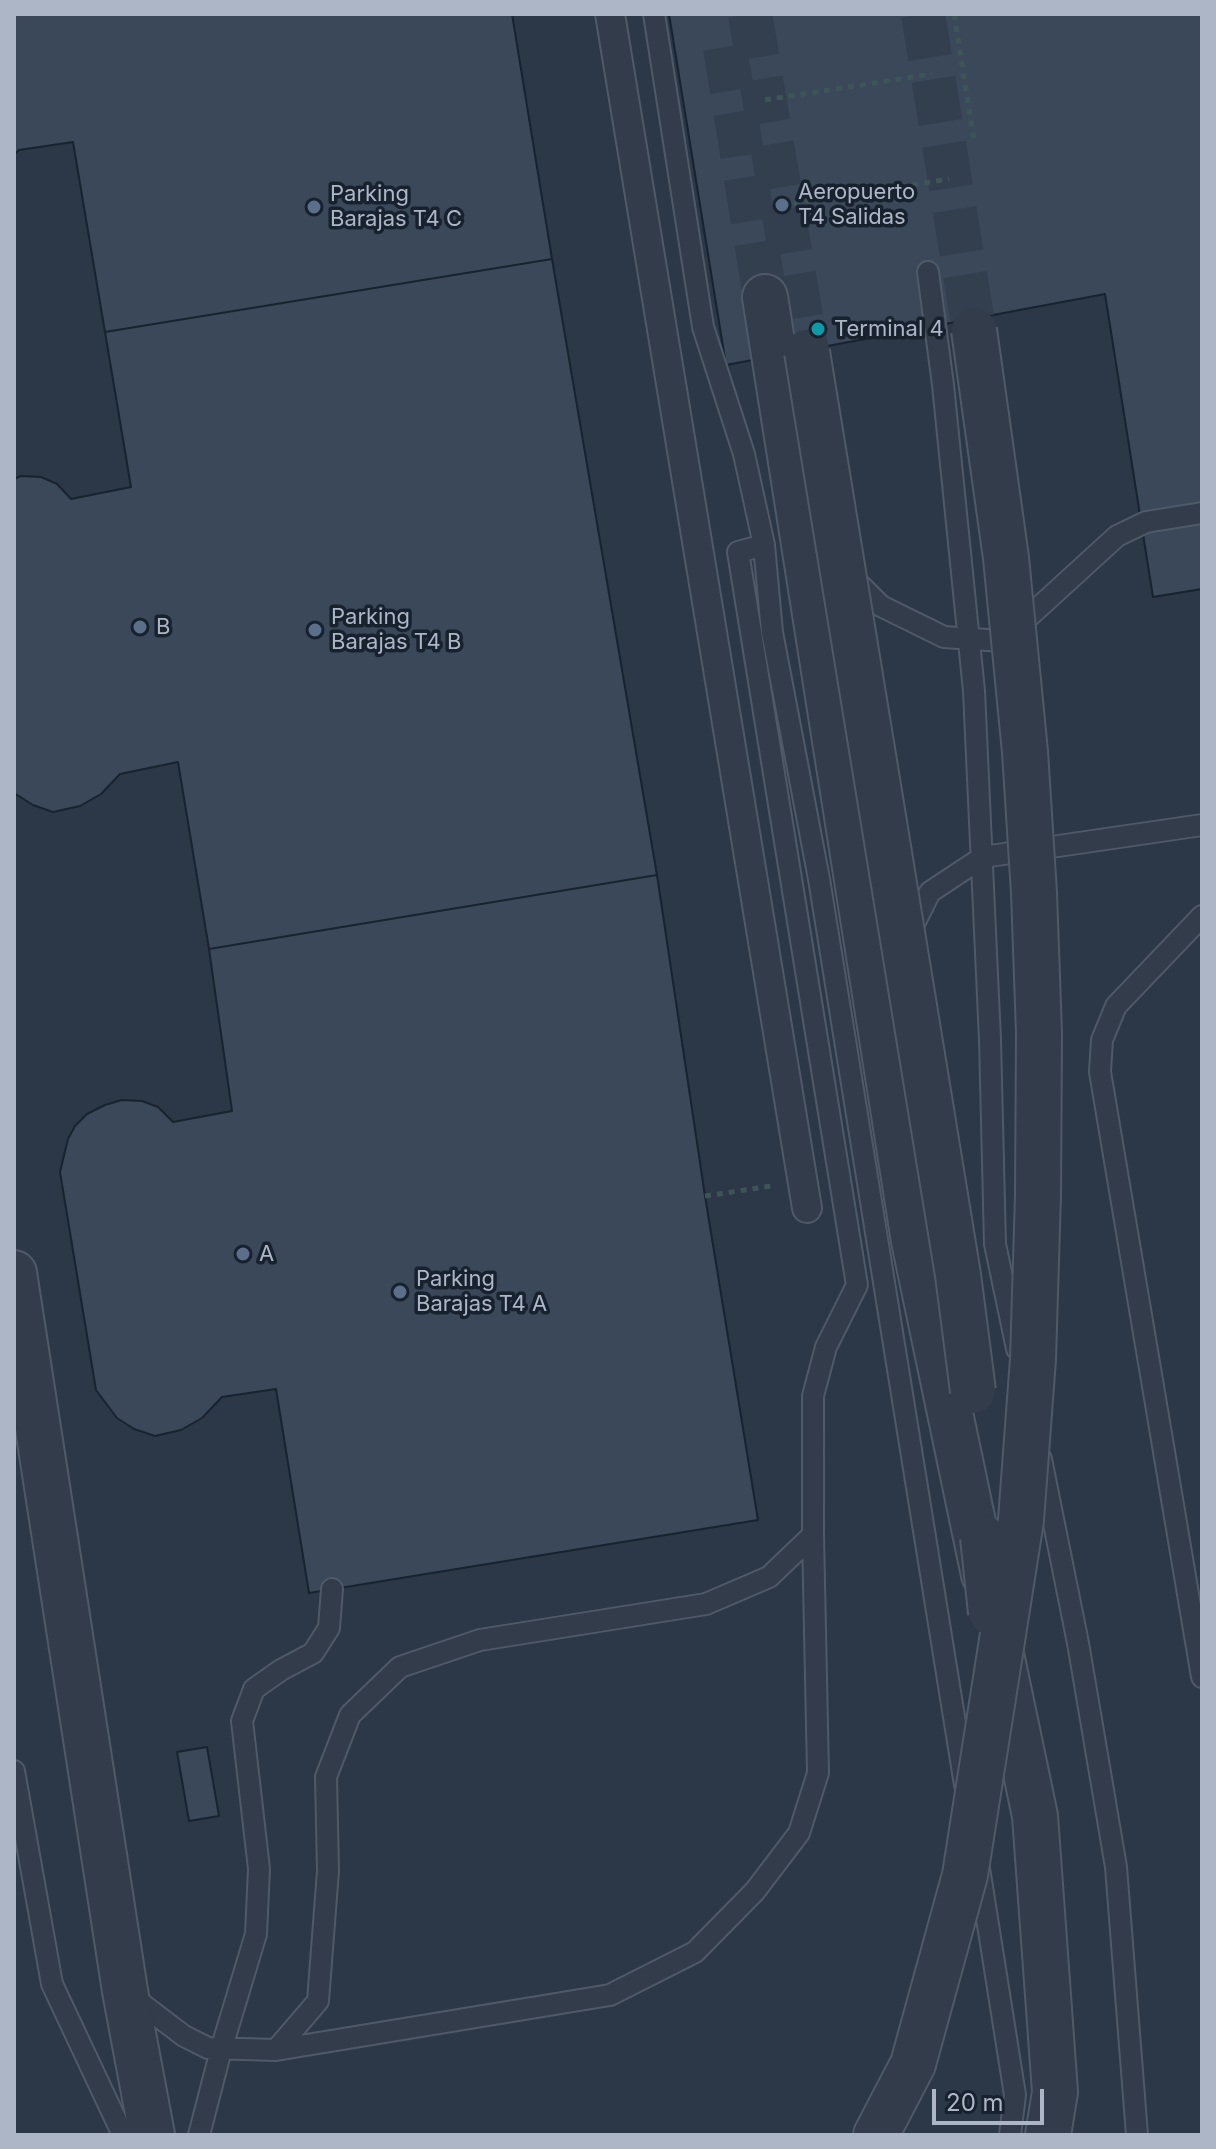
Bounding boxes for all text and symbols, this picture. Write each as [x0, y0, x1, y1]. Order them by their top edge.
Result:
place label: Aeropuerto T4 Salidas [798, 179, 915, 230]
place label: Parking Barajas T4 C [330, 181, 462, 232]
marker: Aeropuerto T4 Salidas [773, 196, 791, 214]
marker: Parking Barajas T4 C [305, 198, 323, 216]
place label: Terminal 4 [834, 316, 944, 342]
marker: Terminal 4 [809, 320, 827, 338]
place label: Parking Barajas T4 B [331, 604, 461, 656]
place label: B [156, 614, 170, 640]
marker: B [131, 618, 149, 636]
marker: Parking Barajas T4 B [306, 621, 324, 639]
place label: A [259, 1241, 274, 1267]
marker: A [234, 1245, 252, 1263]
place label: Parking Barajas T4 A [416, 1266, 547, 1318]
marker: Parking Barajas T4 A [391, 1283, 409, 1301]
scale bar [936, 2073, 1048, 2123]
text: 20 m [946, 2088, 1004, 2117]

